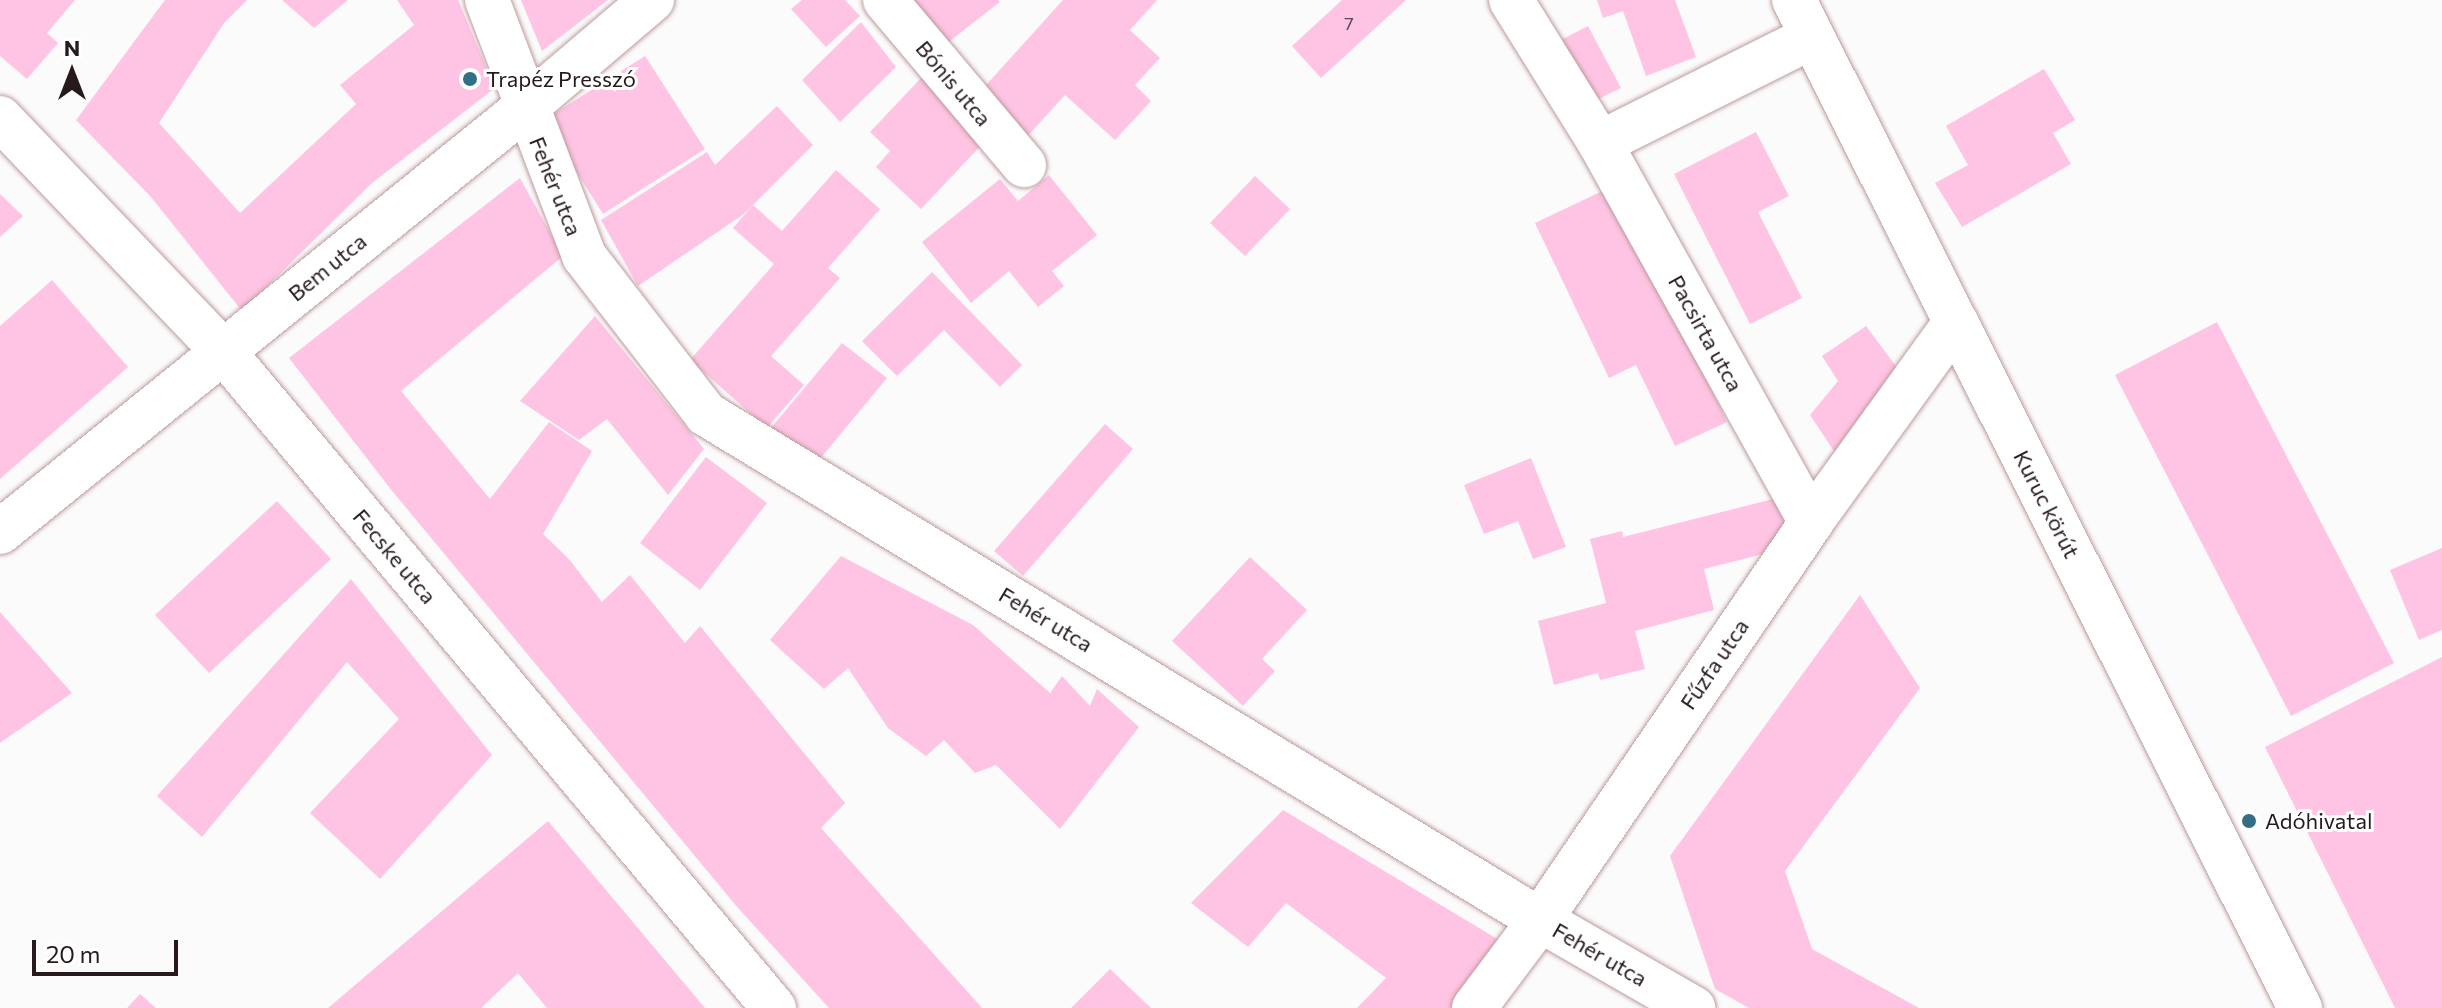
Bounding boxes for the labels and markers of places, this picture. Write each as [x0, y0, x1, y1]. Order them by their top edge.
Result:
place label: Trapéz Presszó [486, 66, 636, 92]
marker: Trapéz Presszó [461, 70, 479, 88]
place label: Adóhivatal [2265, 808, 2372, 834]
marker: Adóhivatal [2240, 812, 2258, 830]

